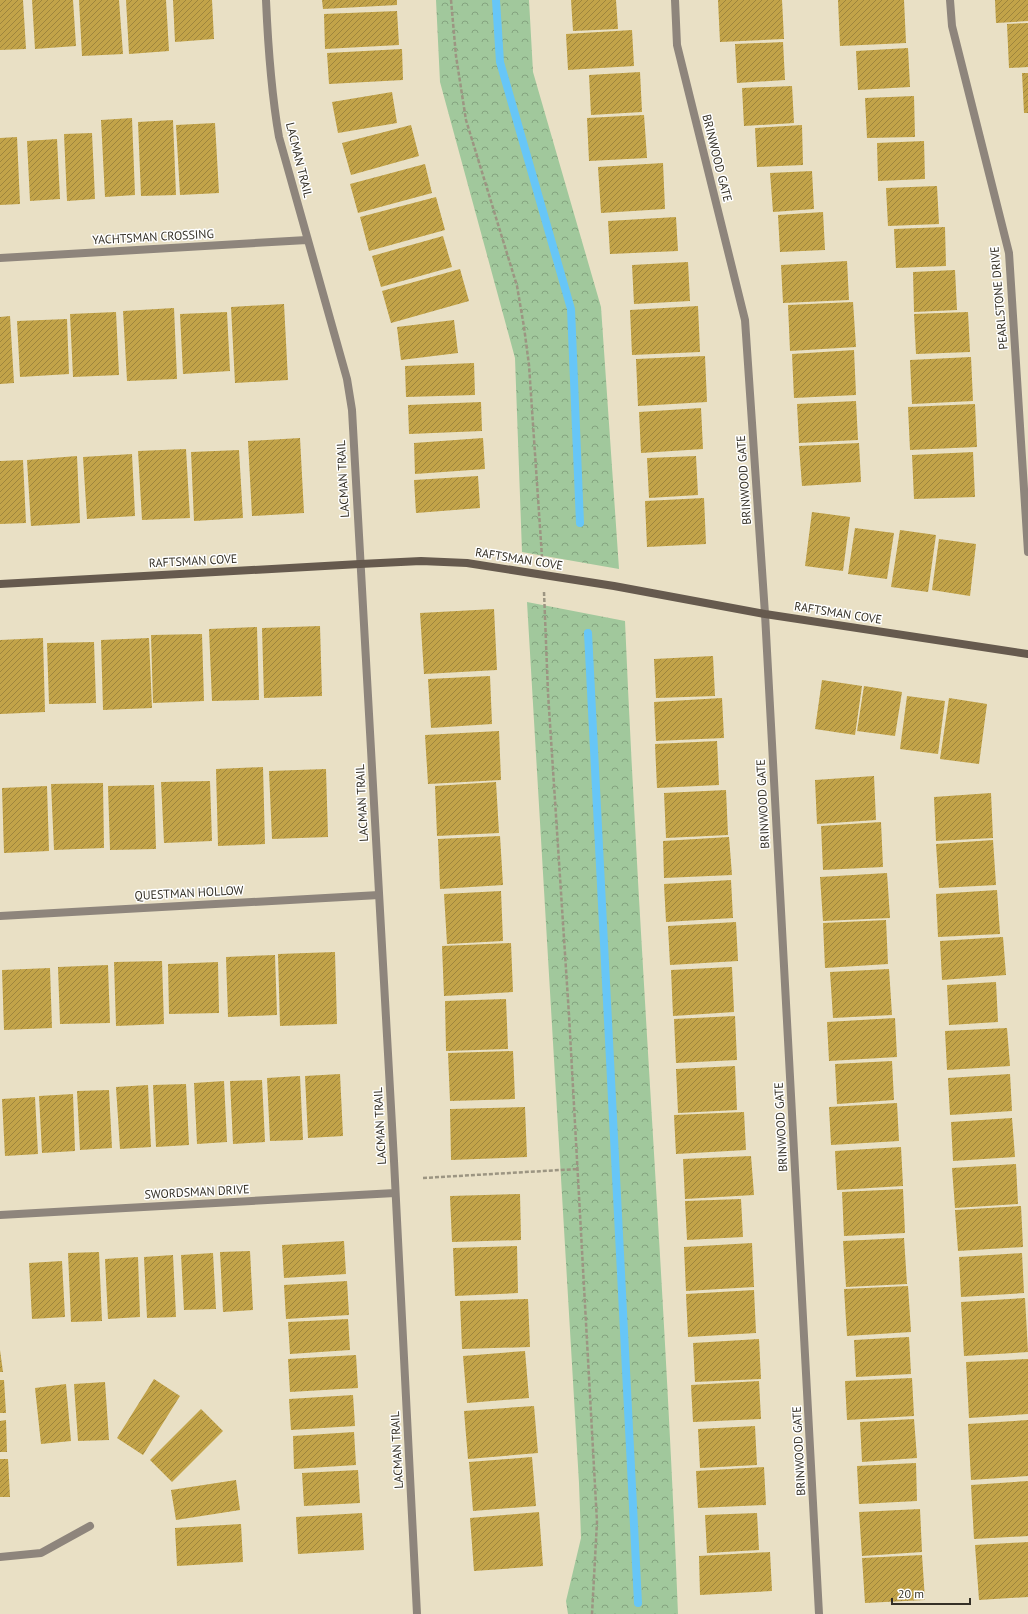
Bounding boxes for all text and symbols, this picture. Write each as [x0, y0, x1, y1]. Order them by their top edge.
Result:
street label: BRINWOOD GATE [699, 113, 736, 203]
street label: LACMAN TRAIL [283, 120, 316, 199]
street label: YACHTSMAN CROSSING [92, 226, 214, 247]
street label: PEARLSTONE DRIVE [987, 246, 1010, 350]
street label: BRINWOOD GATE [733, 435, 754, 525]
street label: LACMAN TRAIL [333, 440, 352, 518]
street label: RAFTSMAN COVE [474, 544, 564, 573]
street label: RAFTSMAN COVE [148, 551, 238, 570]
street label: RAFTSMAN COVE [793, 598, 883, 627]
street label: BRINWOOD GATE [753, 759, 772, 849]
street label: LACMAN TRAIL [352, 764, 371, 842]
street label: QUESTMAN HOLLOW [134, 882, 244, 903]
street label: BRINWOOD GATE [771, 1082, 790, 1172]
street label: LACMAN TRAIL [370, 1087, 389, 1165]
street label: SWORDSMAN DRIVE [144, 1181, 250, 1202]
street label: BRINWOOD GATE [789, 1406, 808, 1496]
street label: LACMAN TRAIL [387, 1411, 406, 1489]
scale bar [892, 1580, 970, 1606]
text: 20 m [898, 1586, 924, 1601]

